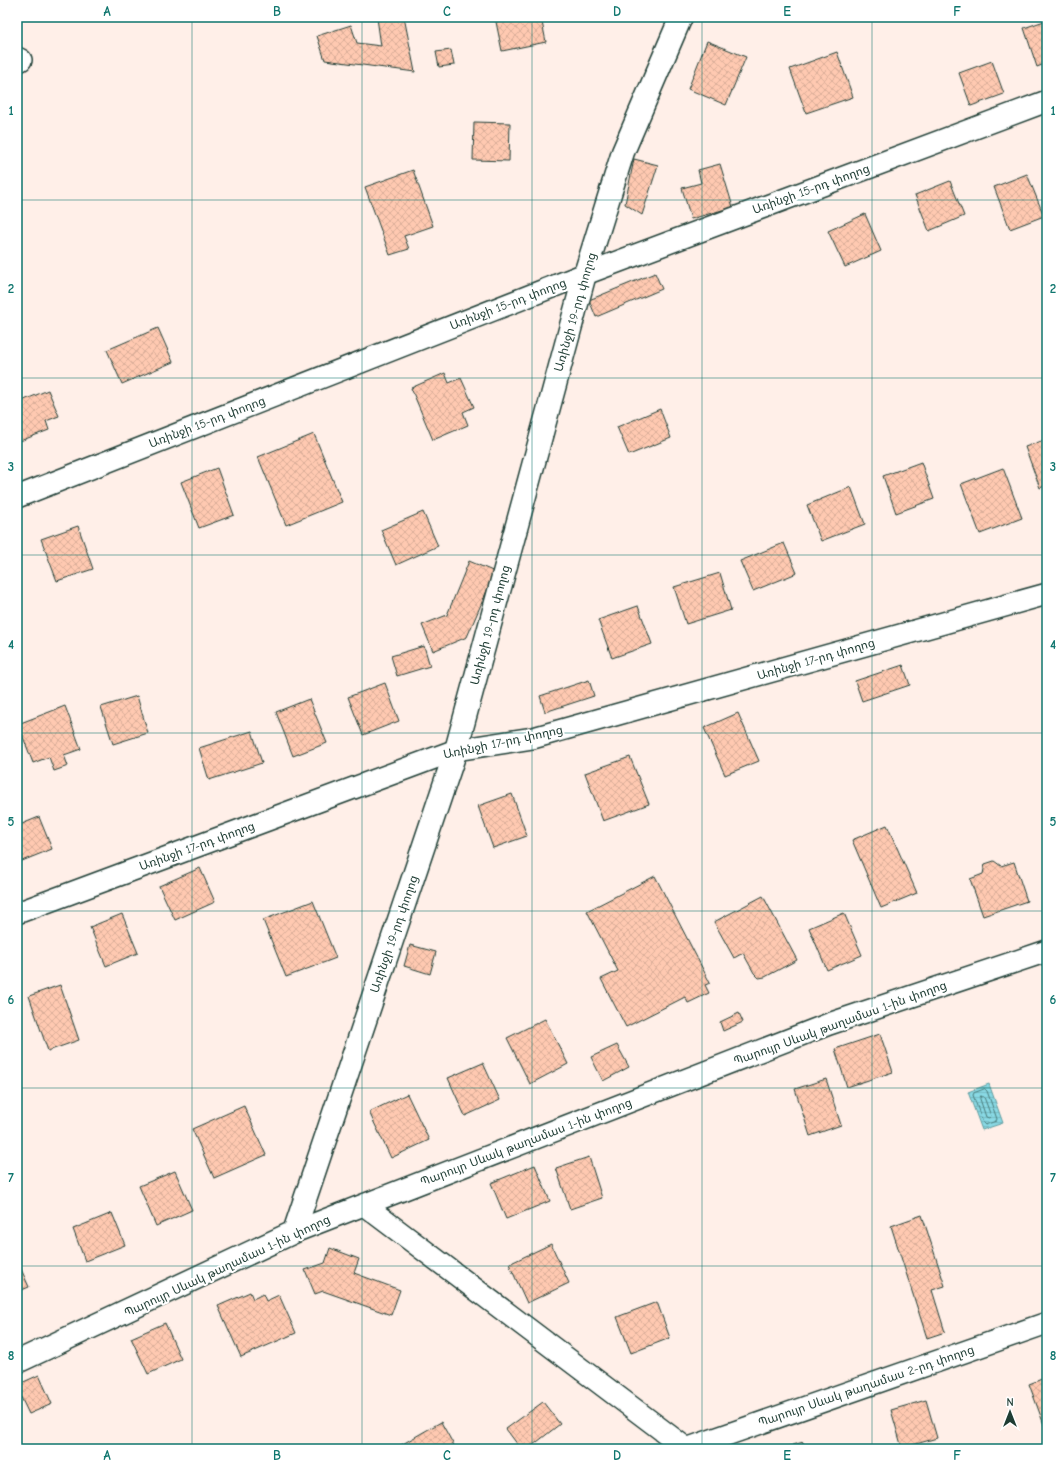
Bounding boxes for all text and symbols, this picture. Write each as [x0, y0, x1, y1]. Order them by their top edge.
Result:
text: A [103, 4, 111, 19]
text: B [273, 4, 281, 19]
text: C [443, 4, 451, 19]
text: D [613, 4, 621, 19]
text: E [783, 4, 791, 19]
text: F [953, 4, 961, 19]
text: 1 [8, 103, 14, 118]
text: 1 [1050, 103, 1056, 118]
street label: Առինջի 15-րդ փողոց [751, 161, 871, 217]
street label: Առինջի 19-րդ փողոց [551, 251, 599, 373]
street label: Առինջի 15-րդ փողոց [448, 275, 568, 333]
text: 2 [8, 281, 14, 296]
text: 2 [1050, 281, 1056, 296]
street label: Առինջի 15-րդ փողոց [147, 393, 267, 451]
text: 3 [8, 459, 14, 474]
text: 3 [1050, 459, 1056, 474]
street label: Առինջի 19-րդ փողոց [467, 564, 513, 686]
street label: Առինջի 17-րդ փողոց [755, 635, 877, 683]
text: 4 [8, 637, 14, 652]
text: 4 [1050, 637, 1056, 652]
street label: Առինջի 17-րդ փողոց [442, 722, 564, 762]
text: 5 [8, 814, 15, 829]
text: 5 [1050, 814, 1057, 829]
street label: Առինջի 17-րդ փողոց [137, 819, 257, 873]
street label: Առինջի 19-րդ փողոց [367, 873, 421, 995]
street label: Պարույր Սևակ թաղամաս 1-ին փողոց [732, 978, 948, 1068]
text: 6 [8, 992, 15, 1007]
text: 6 [1050, 992, 1057, 1007]
street label: Պարույր Սևակ թաղամաս 1-ին փողոց [418, 1095, 634, 1189]
text: 7 [8, 1170, 14, 1185]
text: 7 [1050, 1170, 1056, 1185]
street label: Պարույր Սևակ թաղամաս 1-ին փողոց [122, 1212, 332, 1320]
street label: Պարույր Սևակ թաղամաս 2-րդ փողոց [756, 1342, 976, 1430]
text: 8 [8, 1348, 14, 1363]
text: 8 [1050, 1348, 1056, 1363]
north arrow [990, 1392, 1030, 1432]
text: N [1006, 1396, 1014, 1409]
text: A [103, 1448, 111, 1463]
text: B [273, 1448, 281, 1463]
text: C [443, 1448, 451, 1463]
text: D [613, 1448, 621, 1463]
text: E [783, 1448, 791, 1463]
text: F [953, 1448, 961, 1463]

